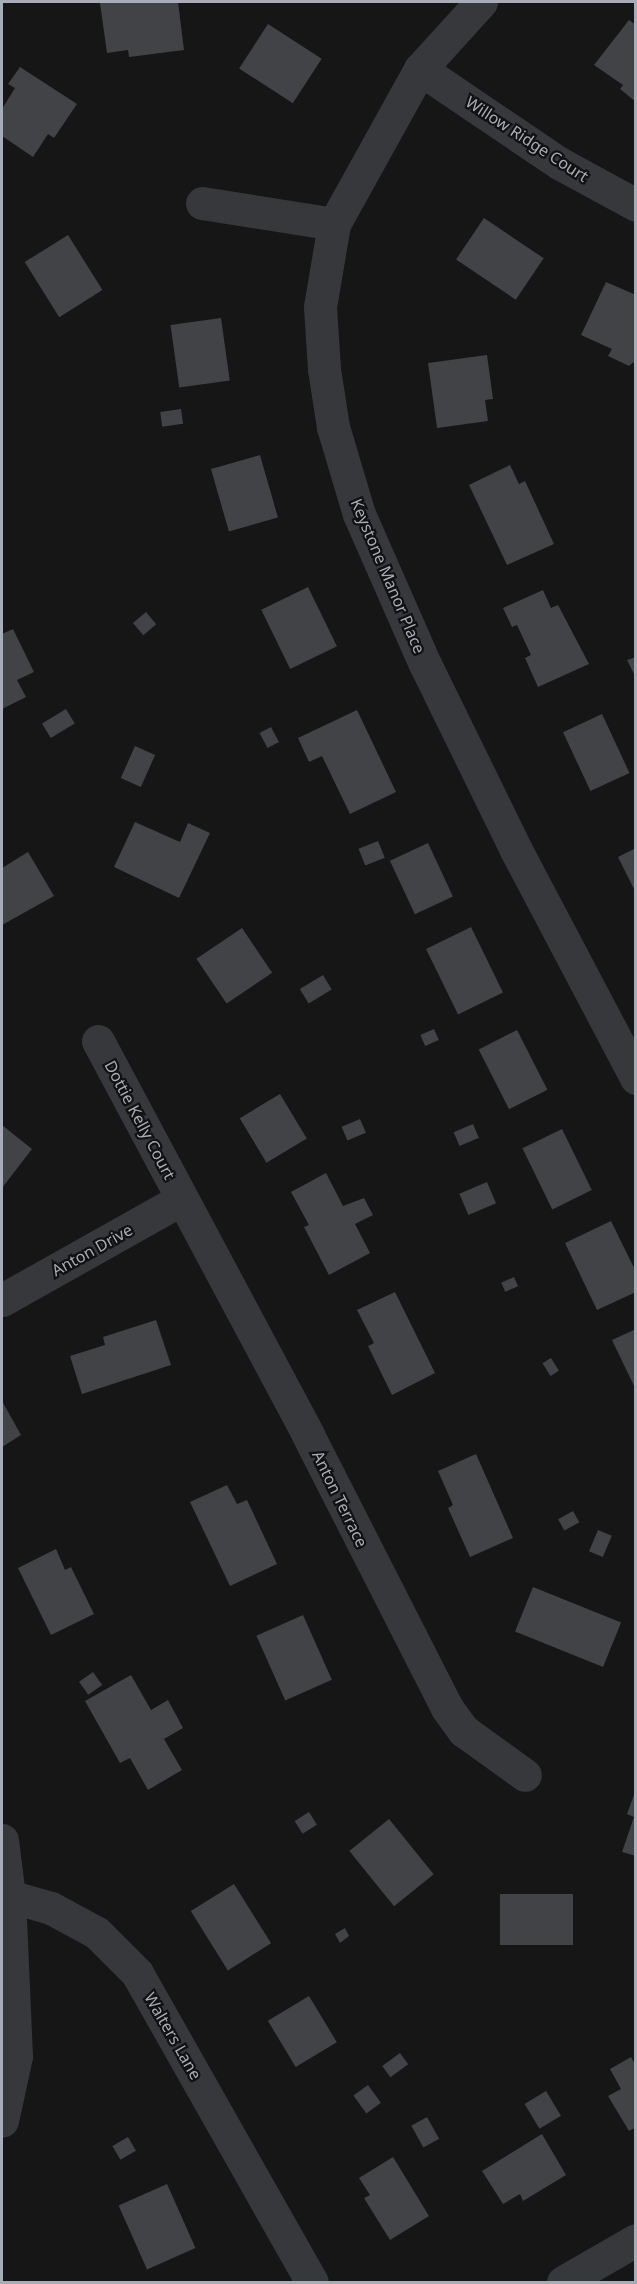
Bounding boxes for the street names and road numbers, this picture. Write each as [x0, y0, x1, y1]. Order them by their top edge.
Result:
street label: Willow Ridge Court [462, 92, 592, 186]
street label: Keystone Manor Place [347, 496, 429, 656]
street label: Dottie Kelly Court [101, 1057, 179, 1183]
street label: Anton Drive [48, 1220, 136, 1280]
street label: Anton Terrace [308, 1448, 372, 1550]
street label: Walters Lane [140, 1989, 206, 2083]

